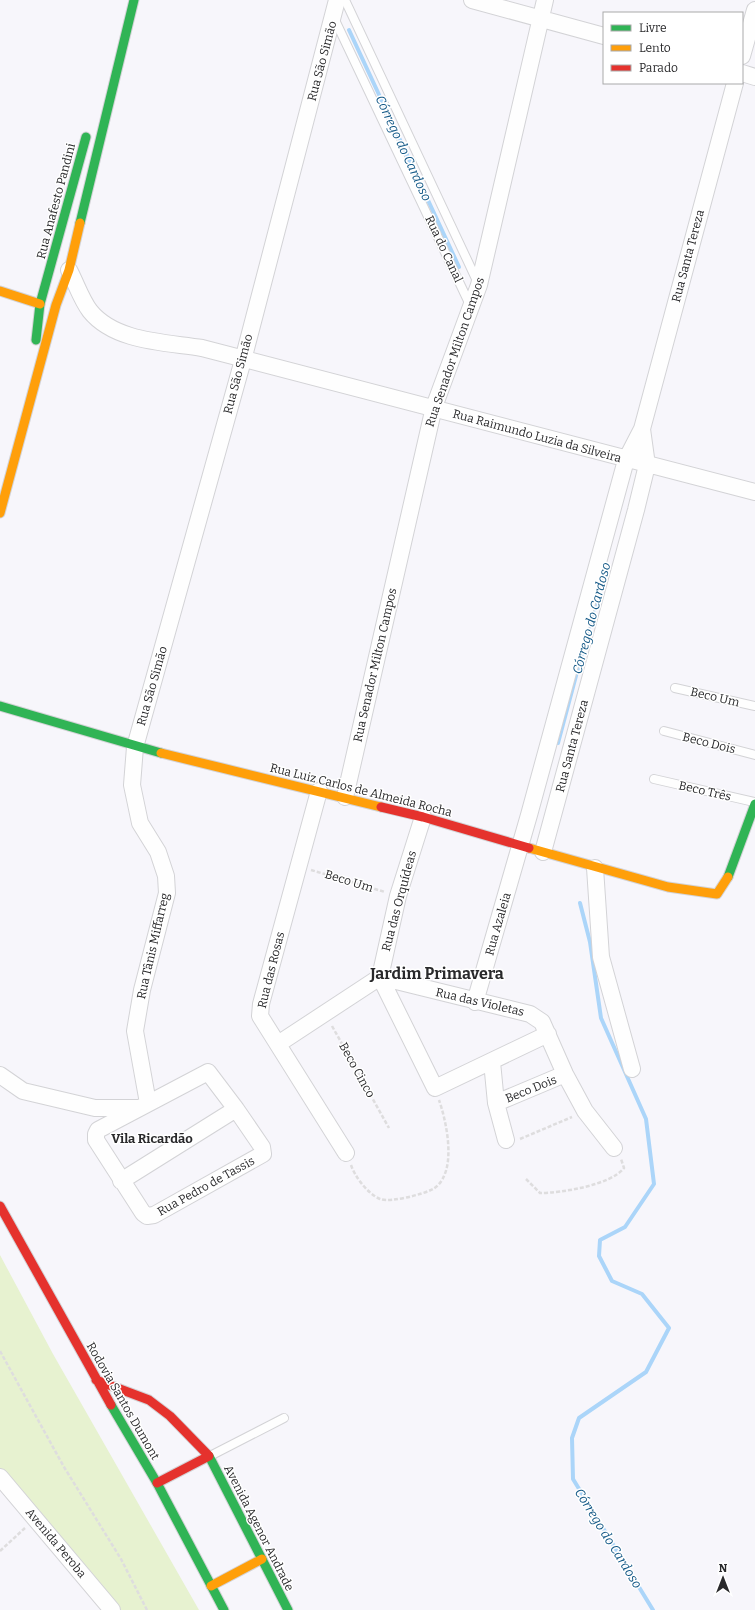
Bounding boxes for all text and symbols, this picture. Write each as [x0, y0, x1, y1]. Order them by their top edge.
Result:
legend [603, 12, 743, 84]
street label: Rua São Simão [305, 19, 339, 103]
text: Livre [639, 21, 667, 35]
text: Lento [639, 41, 671, 55]
text: Parado [639, 61, 678, 75]
water label: Córrego do Cardoso [372, 93, 435, 203]
street label: Rua Anafesto Pandini [34, 141, 78, 260]
street label: Rua Santa Tereza [669, 208, 707, 304]
street label: Rua do Canal [422, 213, 466, 285]
street label: Rua Senador Milton Campos [423, 275, 487, 429]
street label: Rua São Simão [221, 332, 255, 416]
street label: Rua Raimundo Luzia da Silveira [451, 407, 623, 465]
water label: Córrego do Cardoso [569, 561, 614, 676]
street label: Rua Senador Milton Campos [350, 586, 400, 743]
street label: Rua São Simão [134, 644, 170, 727]
street label: Beco Um [689, 685, 741, 710]
street label: Rua Santa Tereza [553, 698, 591, 794]
street label: Beco Dois [681, 730, 737, 756]
street label: Rua Luiz Carlos de Almeida Rocha [268, 761, 454, 820]
street label: Beco Três [677, 778, 733, 804]
street label: Rua das Orquídeas [379, 849, 419, 953]
street label: Beco Um [323, 867, 375, 895]
street label: Rua Tânis Miffarreg [134, 891, 172, 1001]
street label: Rua Azaleia [482, 891, 514, 957]
street label: Rua das Rosas [255, 930, 287, 1010]
district label: Jardim Primavera [369, 964, 504, 983]
street label: Rua das Violetas [434, 985, 526, 1019]
street label: Beco Cinco [336, 1040, 378, 1100]
street label: Beco Dois [503, 1072, 559, 1106]
district label: Vila Ricardão [111, 1131, 193, 1146]
street label: Rua Pedro de Tassis [155, 1153, 257, 1219]
street label: Rodovia Santos Dumont [84, 1340, 163, 1463]
street label: Avenida Agenor Andrade [221, 1463, 297, 1593]
water label: Córrego do Cardoso [572, 1486, 645, 1591]
street label: Avenida Peroba [23, 1505, 89, 1581]
north arrow [703, 1558, 743, 1598]
text: N [719, 1562, 728, 1575]

